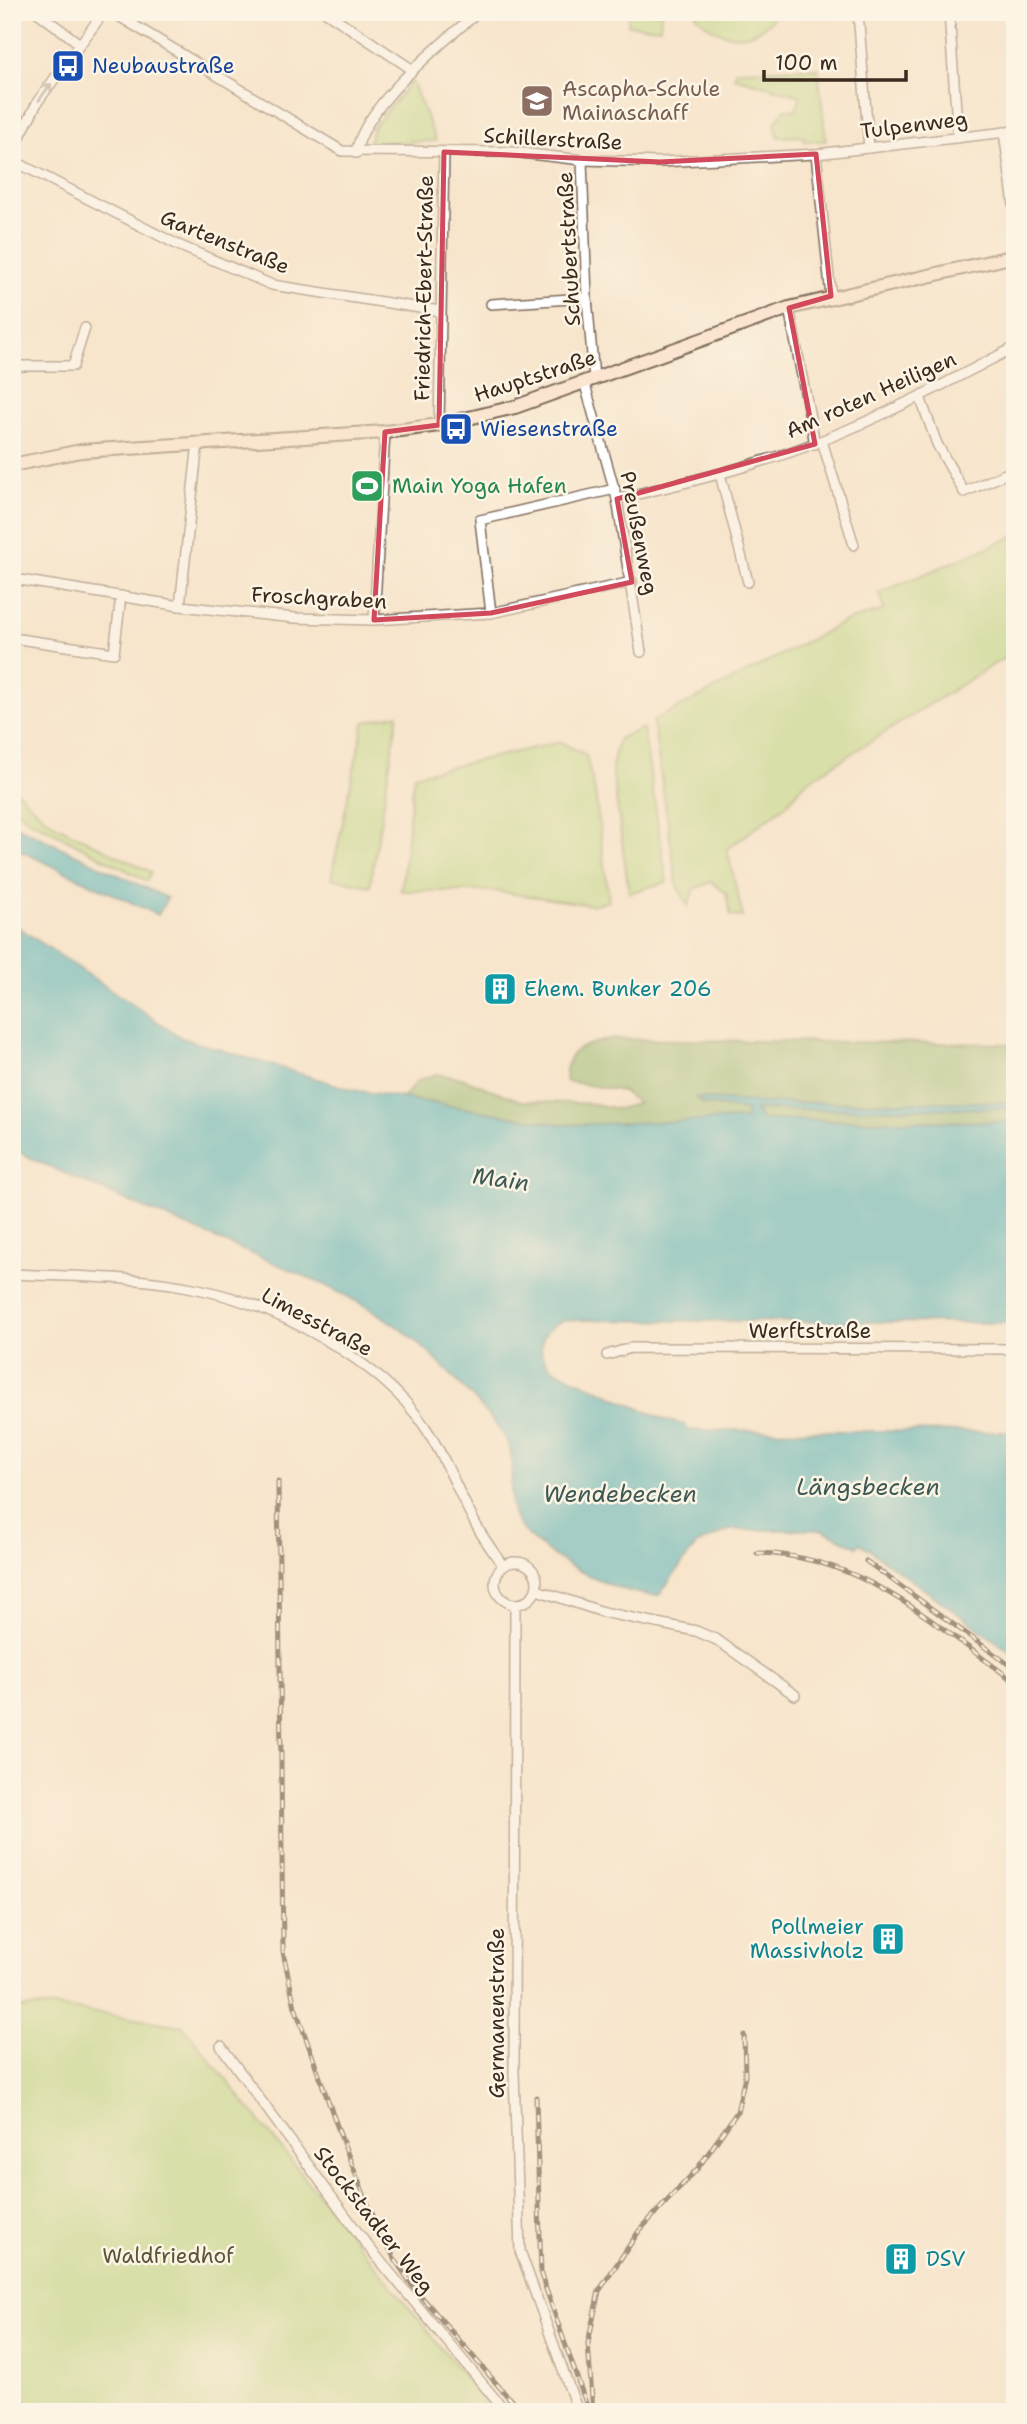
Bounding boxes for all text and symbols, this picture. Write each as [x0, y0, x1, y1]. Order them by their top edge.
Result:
scale bar [764, 38, 906, 82]
bus stop icon: Neubaustraße [49, 47, 87, 85]
text: 100 m [775, 49, 838, 77]
place label: Neubaustraße [92, 52, 235, 80]
place label: Ascapha-Schule Mainaschaff [562, 75, 720, 127]
school or university icon: Ascapha-Schule Mainaschaff [518, 82, 556, 120]
one-way arrow [38, 83, 52, 102]
street label: Tulpenweg [859, 105, 969, 145]
street label: Schillerstraße [483, 121, 623, 157]
street label: Schubertstraße [551, 171, 587, 327]
street label: Friedrich-Ebert-Straße [408, 175, 440, 401]
street label: Gartenstraße [156, 203, 294, 281]
street label: Hauptstraße [470, 343, 600, 409]
street label: Am roten Heiligen [781, 345, 961, 445]
bus stop icon: Wiesenstraße [437, 410, 475, 448]
place label: Wiesenstraße [480, 415, 618, 443]
sports icon: Main Yoga Hafen [348, 467, 386, 505]
street label: Preußenweg [613, 469, 665, 597]
place label: Main Yoga Hafen [392, 472, 567, 500]
street label: Froschgraben [250, 580, 388, 616]
building icon: Ehem. Bunker 206 [481, 970, 519, 1008]
place label: Ehem. Bunker 206 [524, 975, 712, 1003]
water label: Main [471, 1160, 531, 1198]
street label: Limesstraße [256, 1281, 378, 1363]
street label: Werftstraße [749, 1317, 871, 1345]
water label: Längsbecken [796, 1472, 940, 1502]
water label: Wendebecken [543, 1479, 697, 1509]
place label: Pollmeier Massivholz [750, 1913, 864, 1965]
building icon: Pollmeier Massivholz [869, 1920, 907, 1958]
street label: Germanenstraße [483, 1928, 511, 2099]
street label: Stockstadter Weg [307, 2140, 441, 2300]
building icon: DSV [882, 2240, 920, 2278]
park label: Waldfriedhof [102, 2242, 234, 2270]
place label: DSV [926, 2245, 966, 2273]

